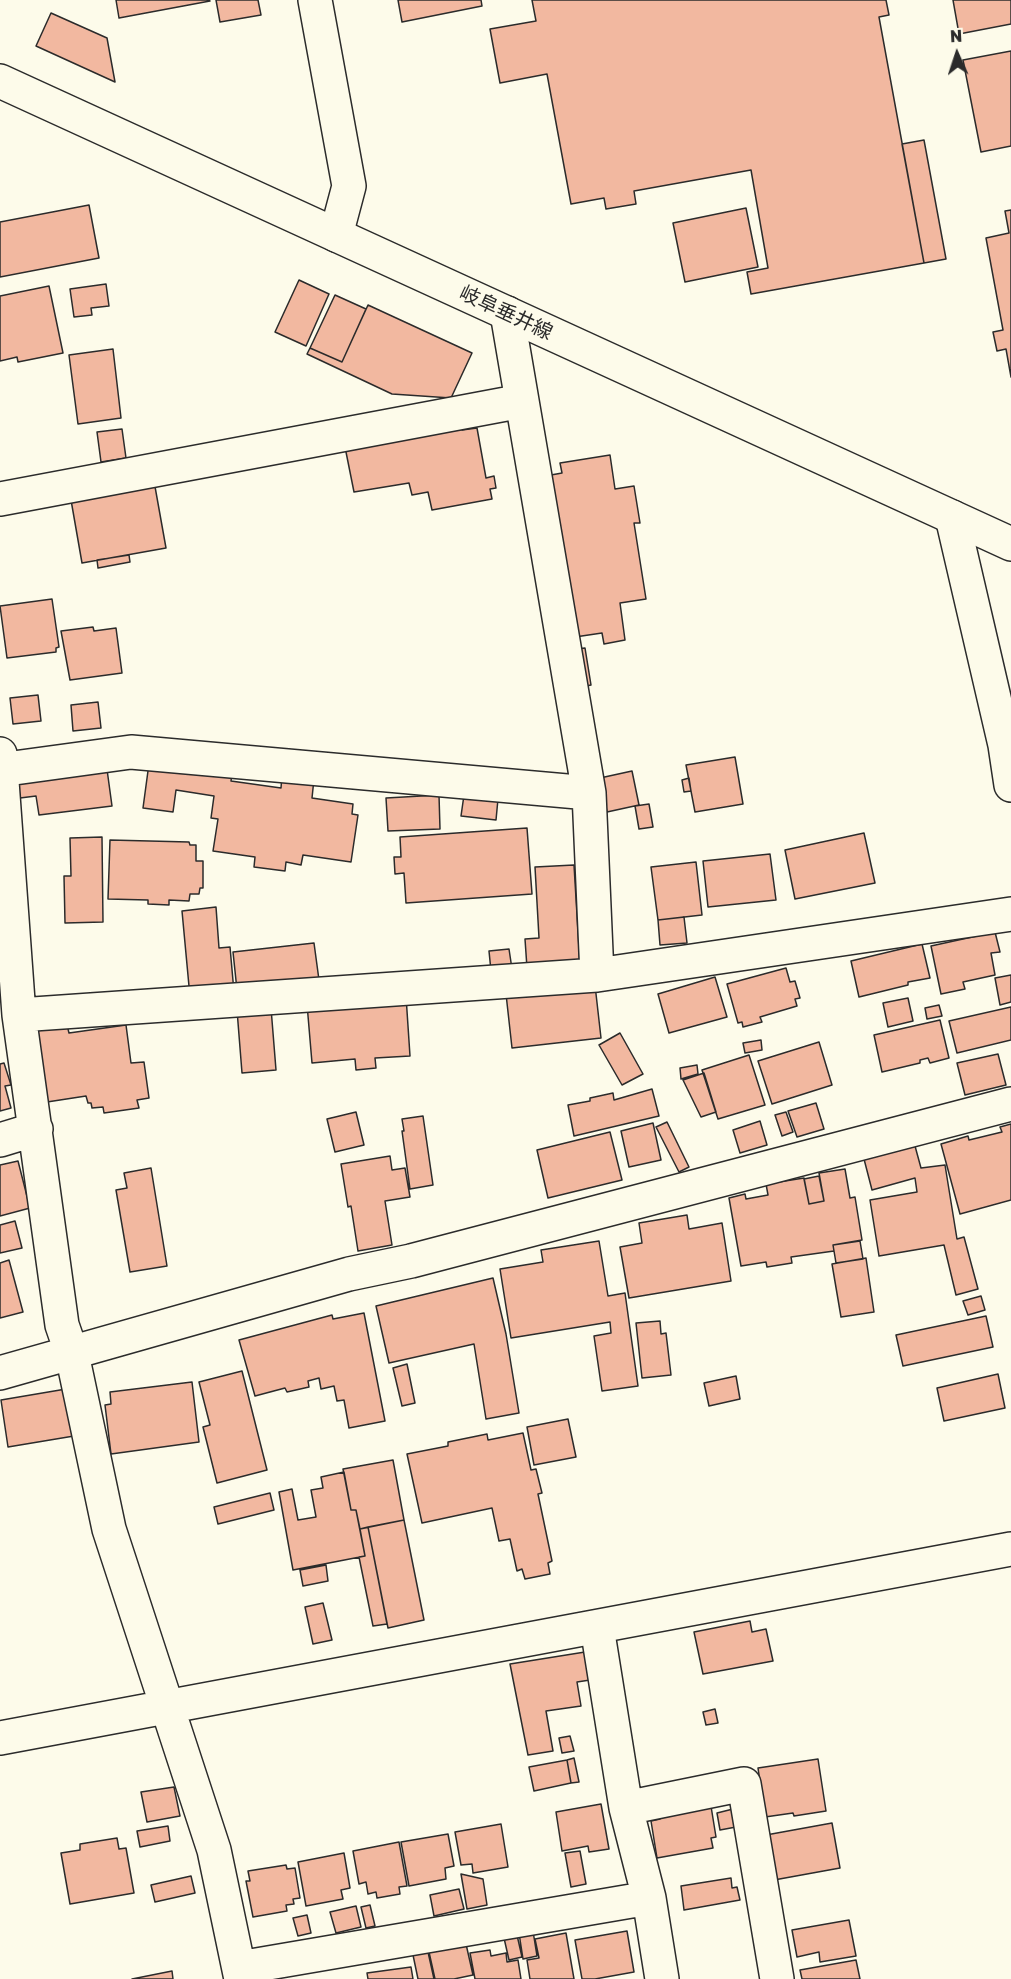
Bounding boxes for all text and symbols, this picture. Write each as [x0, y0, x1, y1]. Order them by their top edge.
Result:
north arrow [927, 24, 987, 84]
text: N [949, 26, 963, 46]
street label: 岐阜垂井線 [456, 281, 556, 345]

